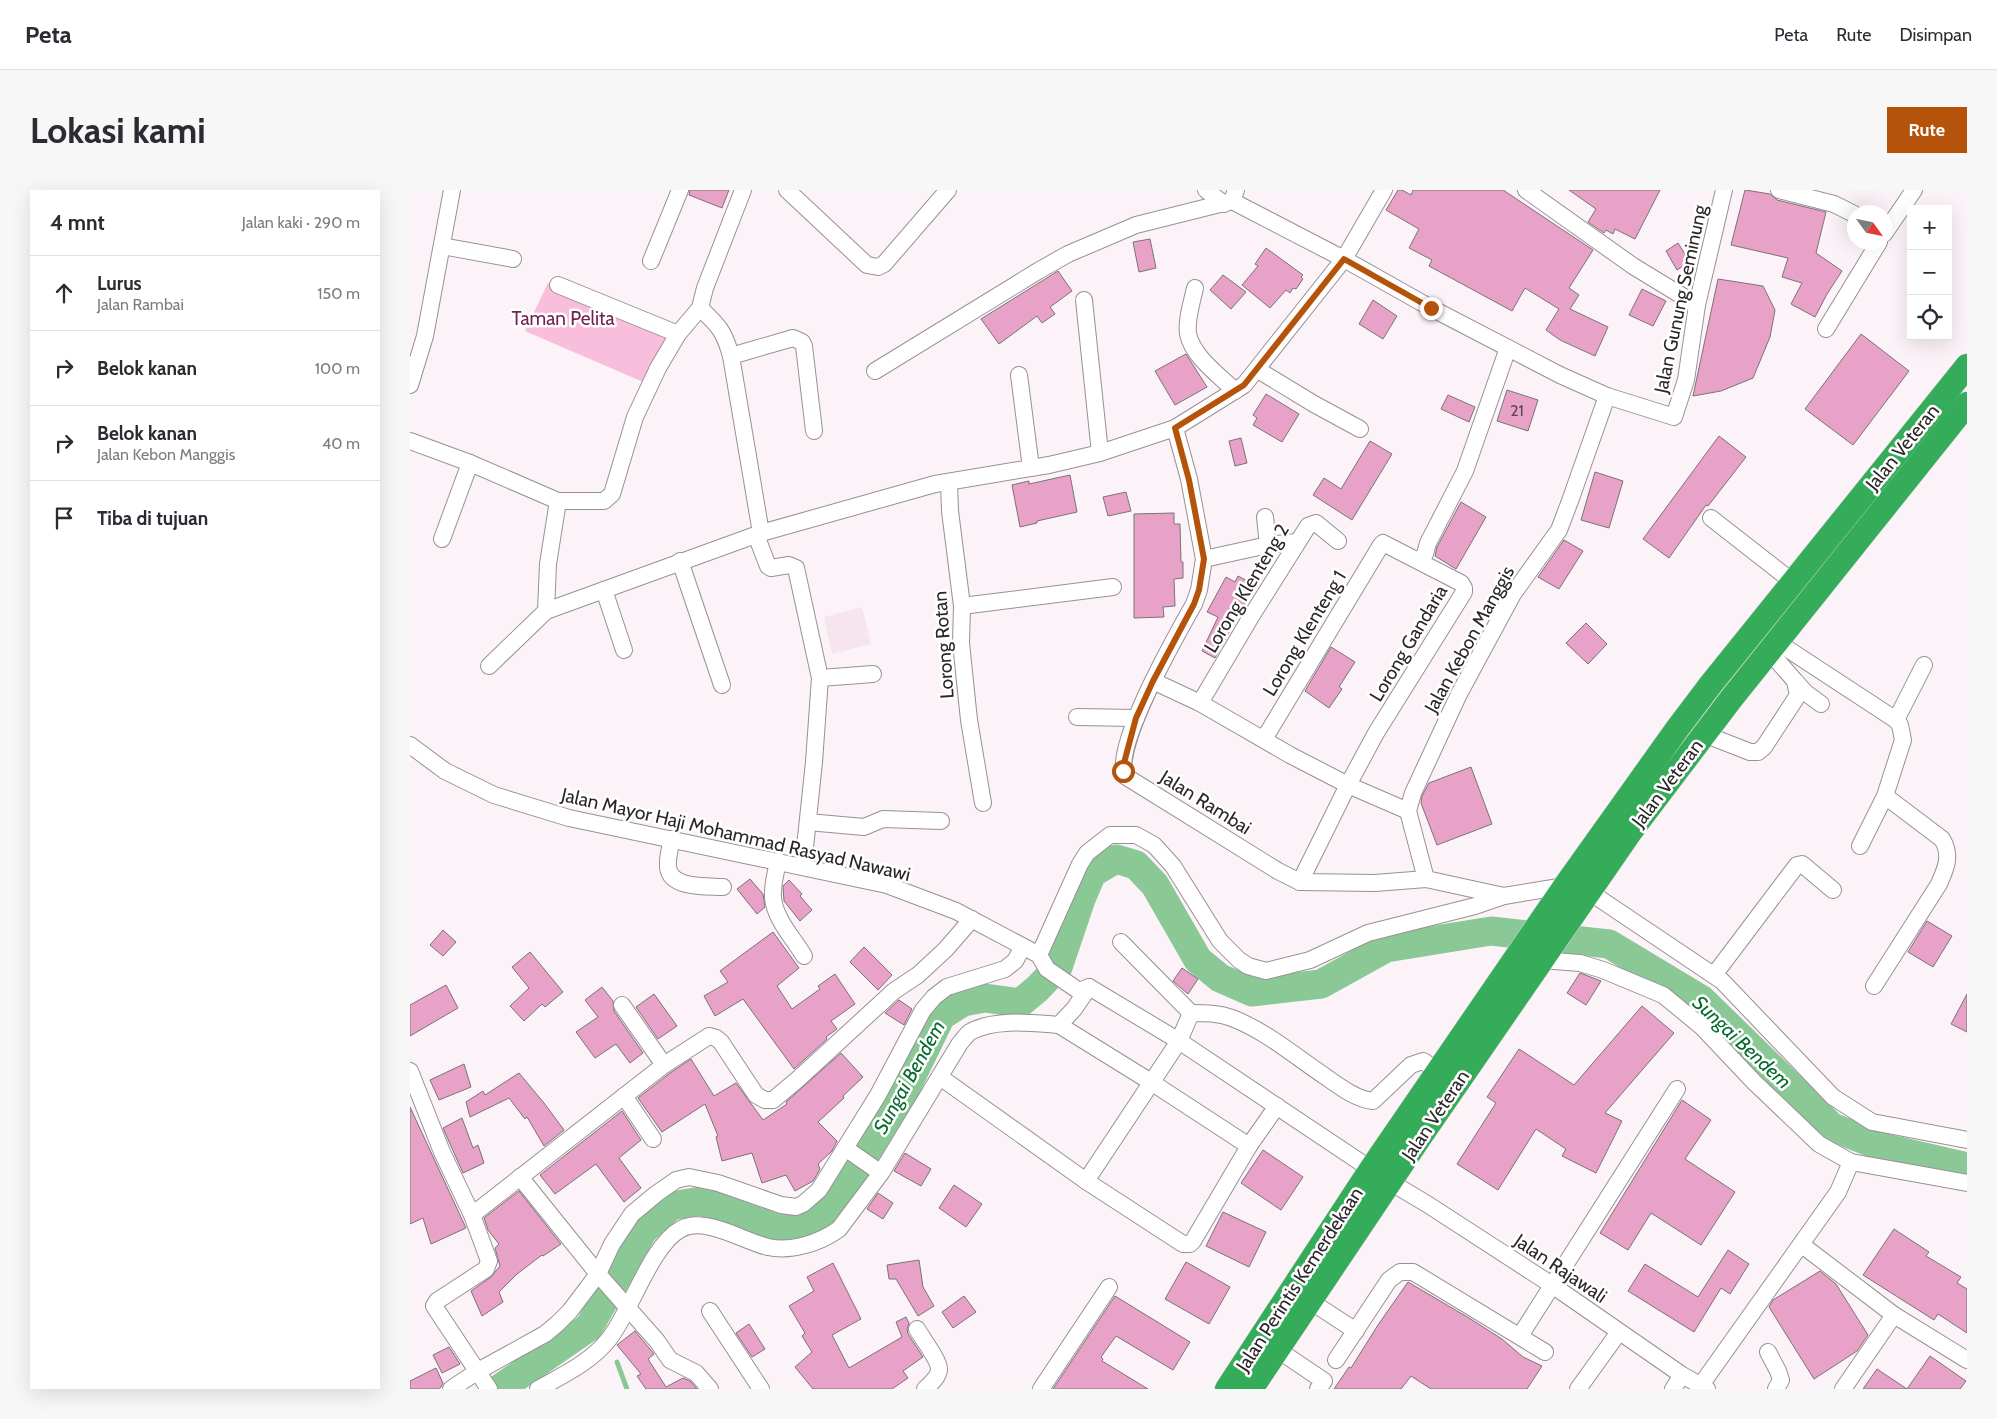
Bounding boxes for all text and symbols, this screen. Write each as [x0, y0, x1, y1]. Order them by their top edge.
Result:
text: Peta [25, 20, 72, 49]
text: Peta [1774, 24, 1808, 46]
text: Rute [1836, 24, 1871, 46]
text: Disimpan [1899, 24, 1972, 46]
button: Rute [1887, 107, 1967, 153]
text: Lokasi kami [30, 109, 206, 152]
street label: Jalan Gunung Seminung [1649, 202, 1712, 396]
north arrow [1847, 205, 1892, 250]
map controls [1907, 205, 1952, 340]
button: + [1907, 205, 1952, 250]
text: 4 mnt [50, 210, 105, 235]
text: Jalan kaki · 290 m [242, 213, 360, 232]
button: − [1907, 250, 1952, 295]
text: Lurus [97, 272, 142, 295]
icon: ahead [50, 279, 78, 307]
text: 150 m [317, 284, 360, 303]
text: Jalan Rambai [97, 295, 184, 314]
button: locate [1907, 295, 1952, 340]
route end [1420, 297, 1443, 320]
park label: Taman Pelita [511, 307, 615, 330]
icon: right [50, 354, 78, 382]
text: Belok kanan [97, 357, 197, 380]
text: 100 m [315, 359, 360, 378]
street label: Jalan Veteran [1860, 400, 1944, 496]
house number: 21 [1510, 401, 1524, 420]
text: Belok kanan [97, 422, 197, 445]
icon: right [50, 429, 78, 457]
text: 40 m [322, 434, 360, 453]
text: Jalan Kebon Manggis [97, 445, 235, 464]
icon: arrive [50, 504, 78, 532]
text: Tiba di tujuan [97, 507, 208, 530]
street label: Lorong Klenteng 2 [1199, 520, 1294, 657]
street label: Jalan Kebon Manggis [1419, 562, 1519, 718]
street label: Lorong Klenteng 1 [1258, 566, 1351, 700]
street label: Lorong Gandaria [1365, 581, 1452, 706]
street label: Lorong Rotan [928, 590, 959, 700]
street label: Jalan Veteran [1626, 735, 1708, 833]
route start [1112, 760, 1135, 783]
street label: Jalan Rambai [1155, 765, 1256, 840]
street label: Jalan Mayor Haji Mohammad Rasyad Nawawi [558, 783, 913, 886]
water label: Sungai Bendem [1688, 990, 1796, 1094]
water label: Sungai Bendem [868, 1016, 950, 1138]
street label: Jalan Veteran [1396, 1066, 1474, 1166]
street label: Jalan Perintis Kemerdekaan [1231, 1183, 1368, 1377]
street label: Jalan Rajawali [1509, 1228, 1612, 1308]

